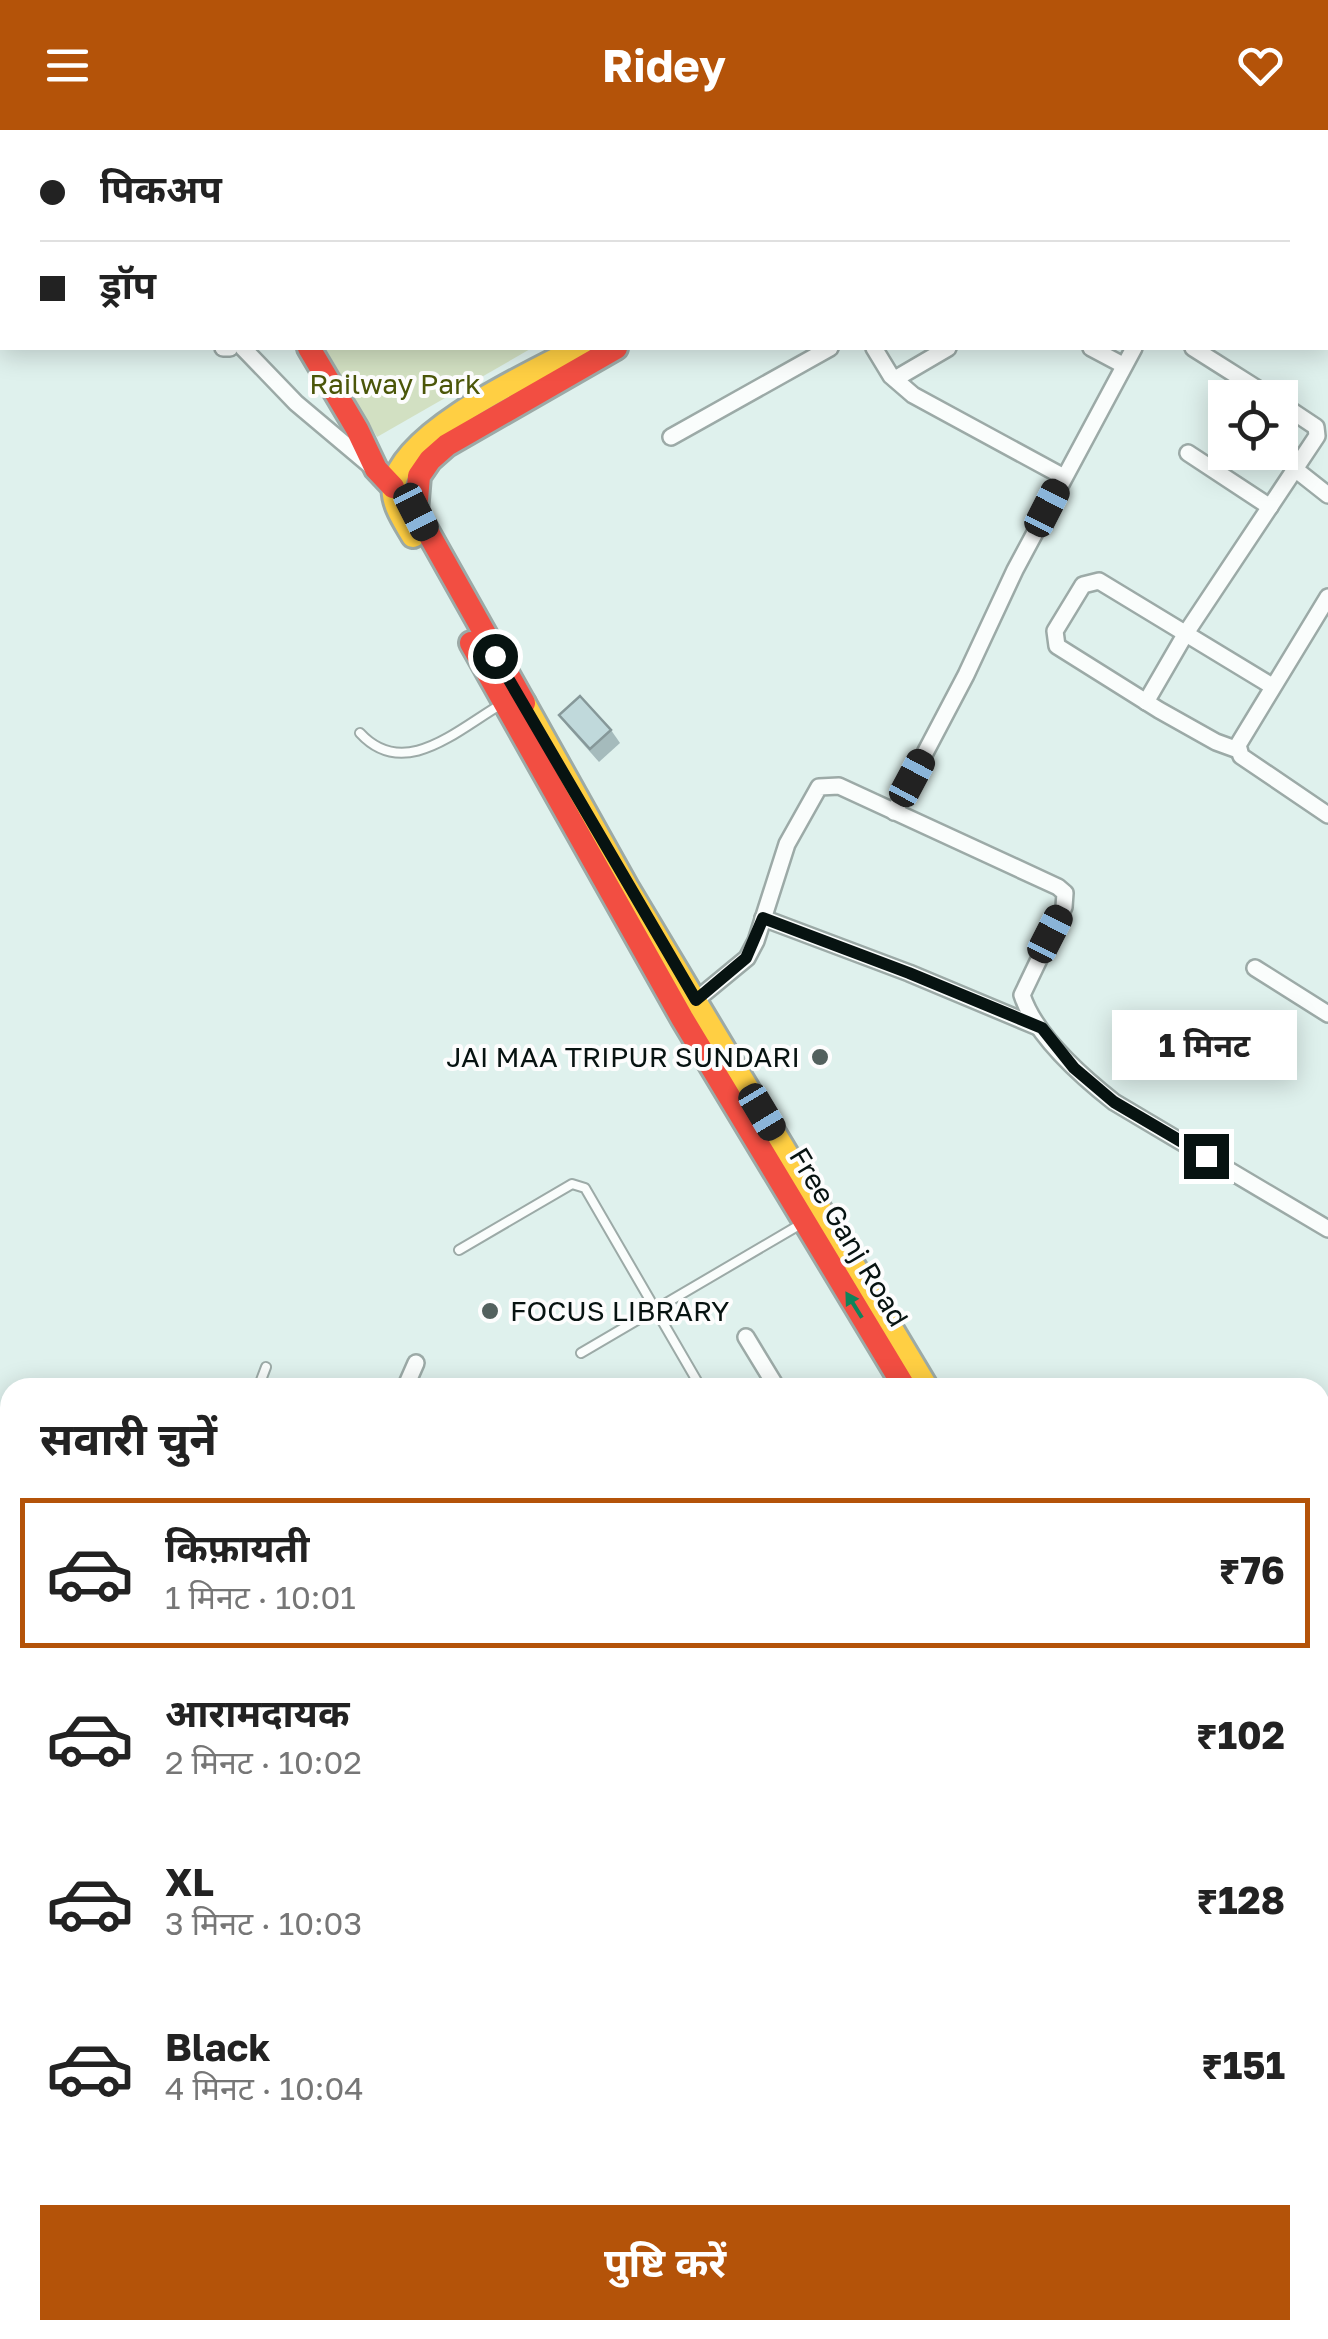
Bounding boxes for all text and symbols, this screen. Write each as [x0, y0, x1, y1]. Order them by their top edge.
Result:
icon: menu [40, 38, 95, 93]
text: Ridey [602, 38, 726, 92]
icon: heart [1233, 38, 1288, 93]
text: पिकअप [100, 166, 222, 211]
text: ड्रॉप [100, 262, 156, 307]
park label: Railway Park [309, 367, 481, 400]
map controls [1208, 380, 1298, 470]
button: locate [1208, 380, 1298, 470]
car [1020, 474, 1074, 542]
car [389, 478, 443, 546]
route start [473, 634, 518, 679]
car [885, 744, 939, 812]
car [1023, 900, 1077, 968]
callout: 1 मिनट [1114, 1011, 1298, 1081]
text: 1 मिनट [1159, 1026, 1250, 1064]
place label: JAI MAA TRIPUR SUNDARI [446, 1040, 800, 1073]
marker: JAI MAA TRIPUR SUNDARI [809, 1046, 831, 1068]
car [734, 1079, 790, 1145]
route end [1184, 1134, 1229, 1179]
street label: Free Ganj Road [783, 1141, 916, 1332]
one-way arrow [845, 1291, 863, 1318]
place label: FOCUS LIBRARY [510, 1294, 729, 1327]
marker: FOCUS LIBRARY [479, 1300, 501, 1322]
text: सवारी चुनें [40, 1411, 217, 1465]
text: किफ़ायती [165, 1525, 309, 1570]
icon: car [45, 1528, 135, 1618]
text: ₹76 [1218, 1547, 1285, 1592]
text: 1 मिनट · 10:01 [165, 1578, 356, 1616]
text: आरामदायक [165, 1690, 349, 1735]
icon: car [45, 1693, 135, 1783]
text: ₹102 [1196, 1712, 1285, 1757]
text: 2 मिनट · 10:02 [165, 1743, 362, 1781]
icon: car [45, 1858, 135, 1948]
text: XL [165, 1859, 214, 1904]
text: ₹128 [1196, 1877, 1285, 1922]
text: 3 मिनट · 10:03 [165, 1904, 362, 1942]
icon: car [45, 2023, 135, 2113]
text: Black [165, 2024, 270, 2069]
text: ₹151 [1201, 2042, 1285, 2087]
text: 4 मिनट · 10:04 [165, 2069, 364, 2107]
button: पुष्टि करें [40, 2205, 1290, 2320]

